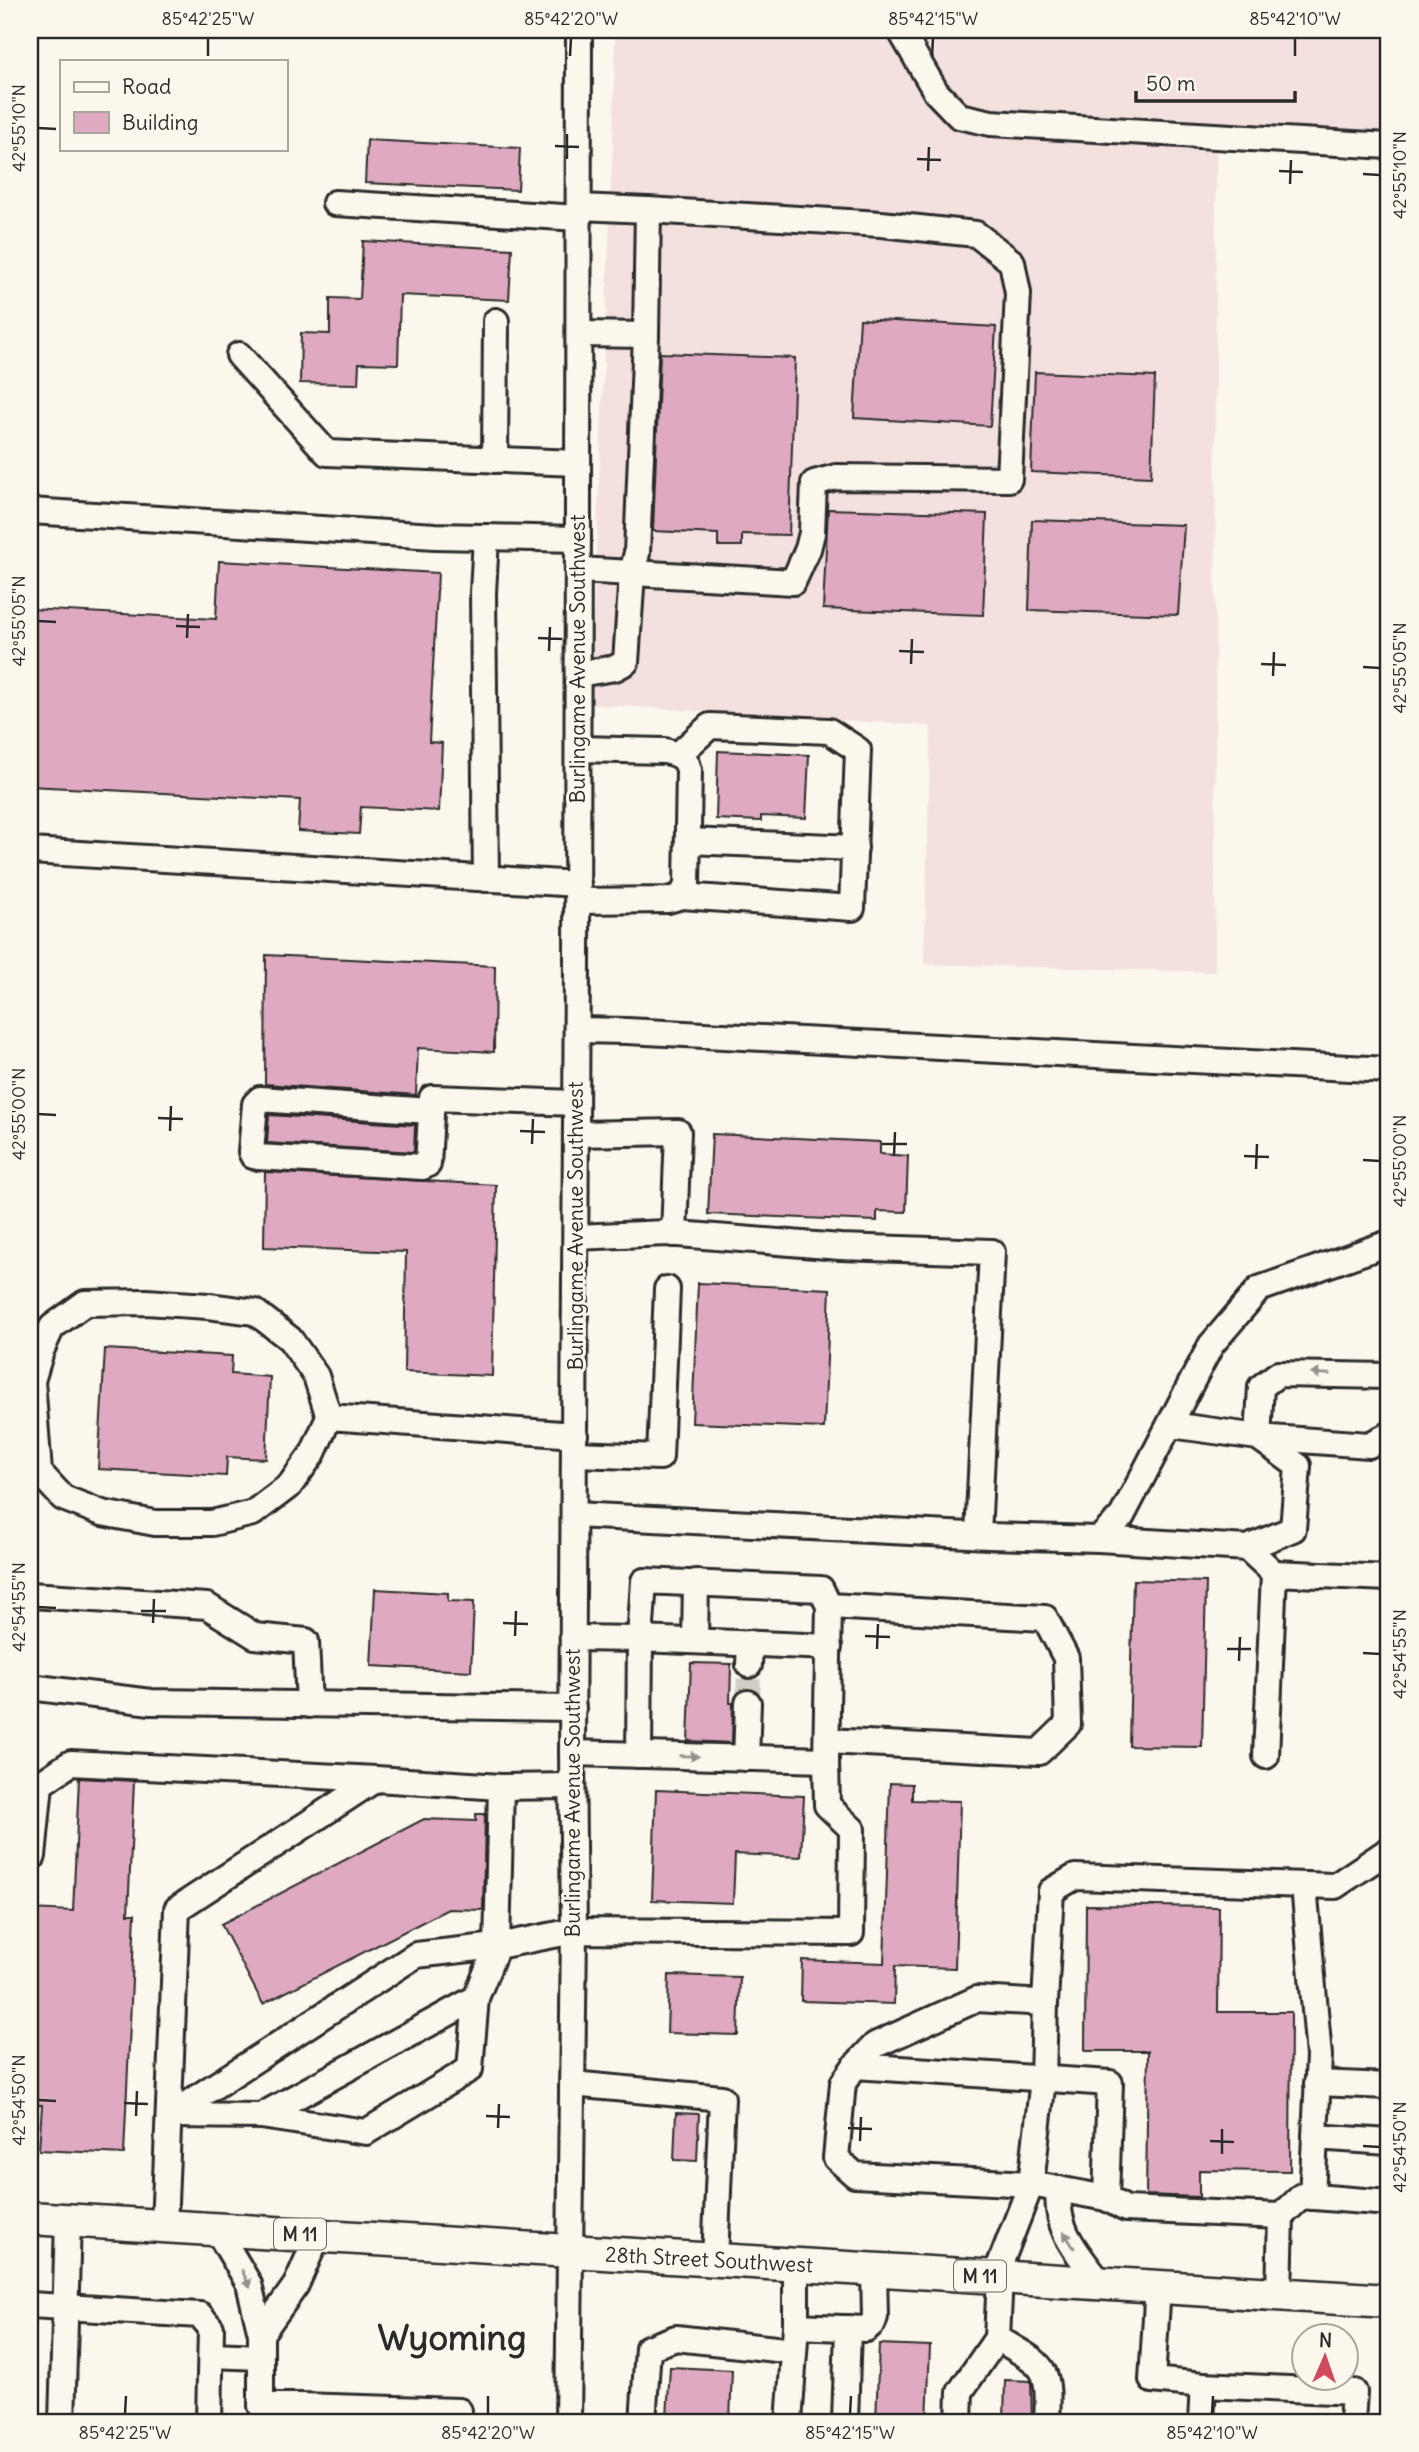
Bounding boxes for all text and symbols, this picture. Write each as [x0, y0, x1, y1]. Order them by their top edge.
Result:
text: 85°42'25"W [162, 7, 254, 30]
text: 85°42'20"W [524, 7, 618, 30]
text: 85°42'15"W [888, 7, 978, 30]
text: 85°42'10"W [1249, 7, 1341, 30]
legend [60, 60, 287, 150]
scale bar [1136, 60, 1295, 104]
text: 50 m [1146, 70, 1195, 97]
text: Road [122, 73, 171, 100]
text: 42°55'10"N [7, 84, 30, 172]
text: Building [122, 109, 198, 136]
text: 42°55'10"N [1388, 131, 1411, 219]
street label: Burlingame Avenue Southwest [564, 514, 591, 804]
text: 42°55'05"N [7, 575, 30, 667]
text: 42°55'05"N [1388, 622, 1411, 714]
text: 42°55'00"N [7, 1068, 30, 1160]
street label: Burlingame Avenue Southwest [562, 1081, 589, 1371]
text: 42°55'00"N [1388, 1115, 1411, 1207]
one-way arrow [1310, 1369, 1332, 1380]
text: 42°54'55"N [7, 1562, 30, 1652]
text: 42°54'55"N [1388, 1609, 1411, 1699]
street label: Burlingame Avenue Southwest [559, 1648, 586, 1938]
one-way arrow [679, 1751, 701, 1762]
text: 42°54'50"N [7, 2054, 30, 2146]
text: 42°54'50"N [1388, 2101, 1411, 2193]
road number: M 11 [274, 2218, 326, 2250]
one-way arrow [1063, 2230, 1076, 2250]
street label: 28th Street Southwest [604, 2241, 814, 2278]
road number: M 11 [954, 2260, 1006, 2292]
one-way arrow [240, 2269, 251, 2289]
district label: Wyoming [378, 2315, 526, 2359]
north arrow [1290, 2322, 1360, 2392]
text: N [1319, 2328, 1333, 2352]
text: 85°42'25"W [79, 2421, 171, 2444]
text: 85°42'20"W [441, 2421, 535, 2444]
text: 85°42'15"W [805, 2421, 895, 2444]
text: 85°42'10"W [1166, 2421, 1258, 2444]

